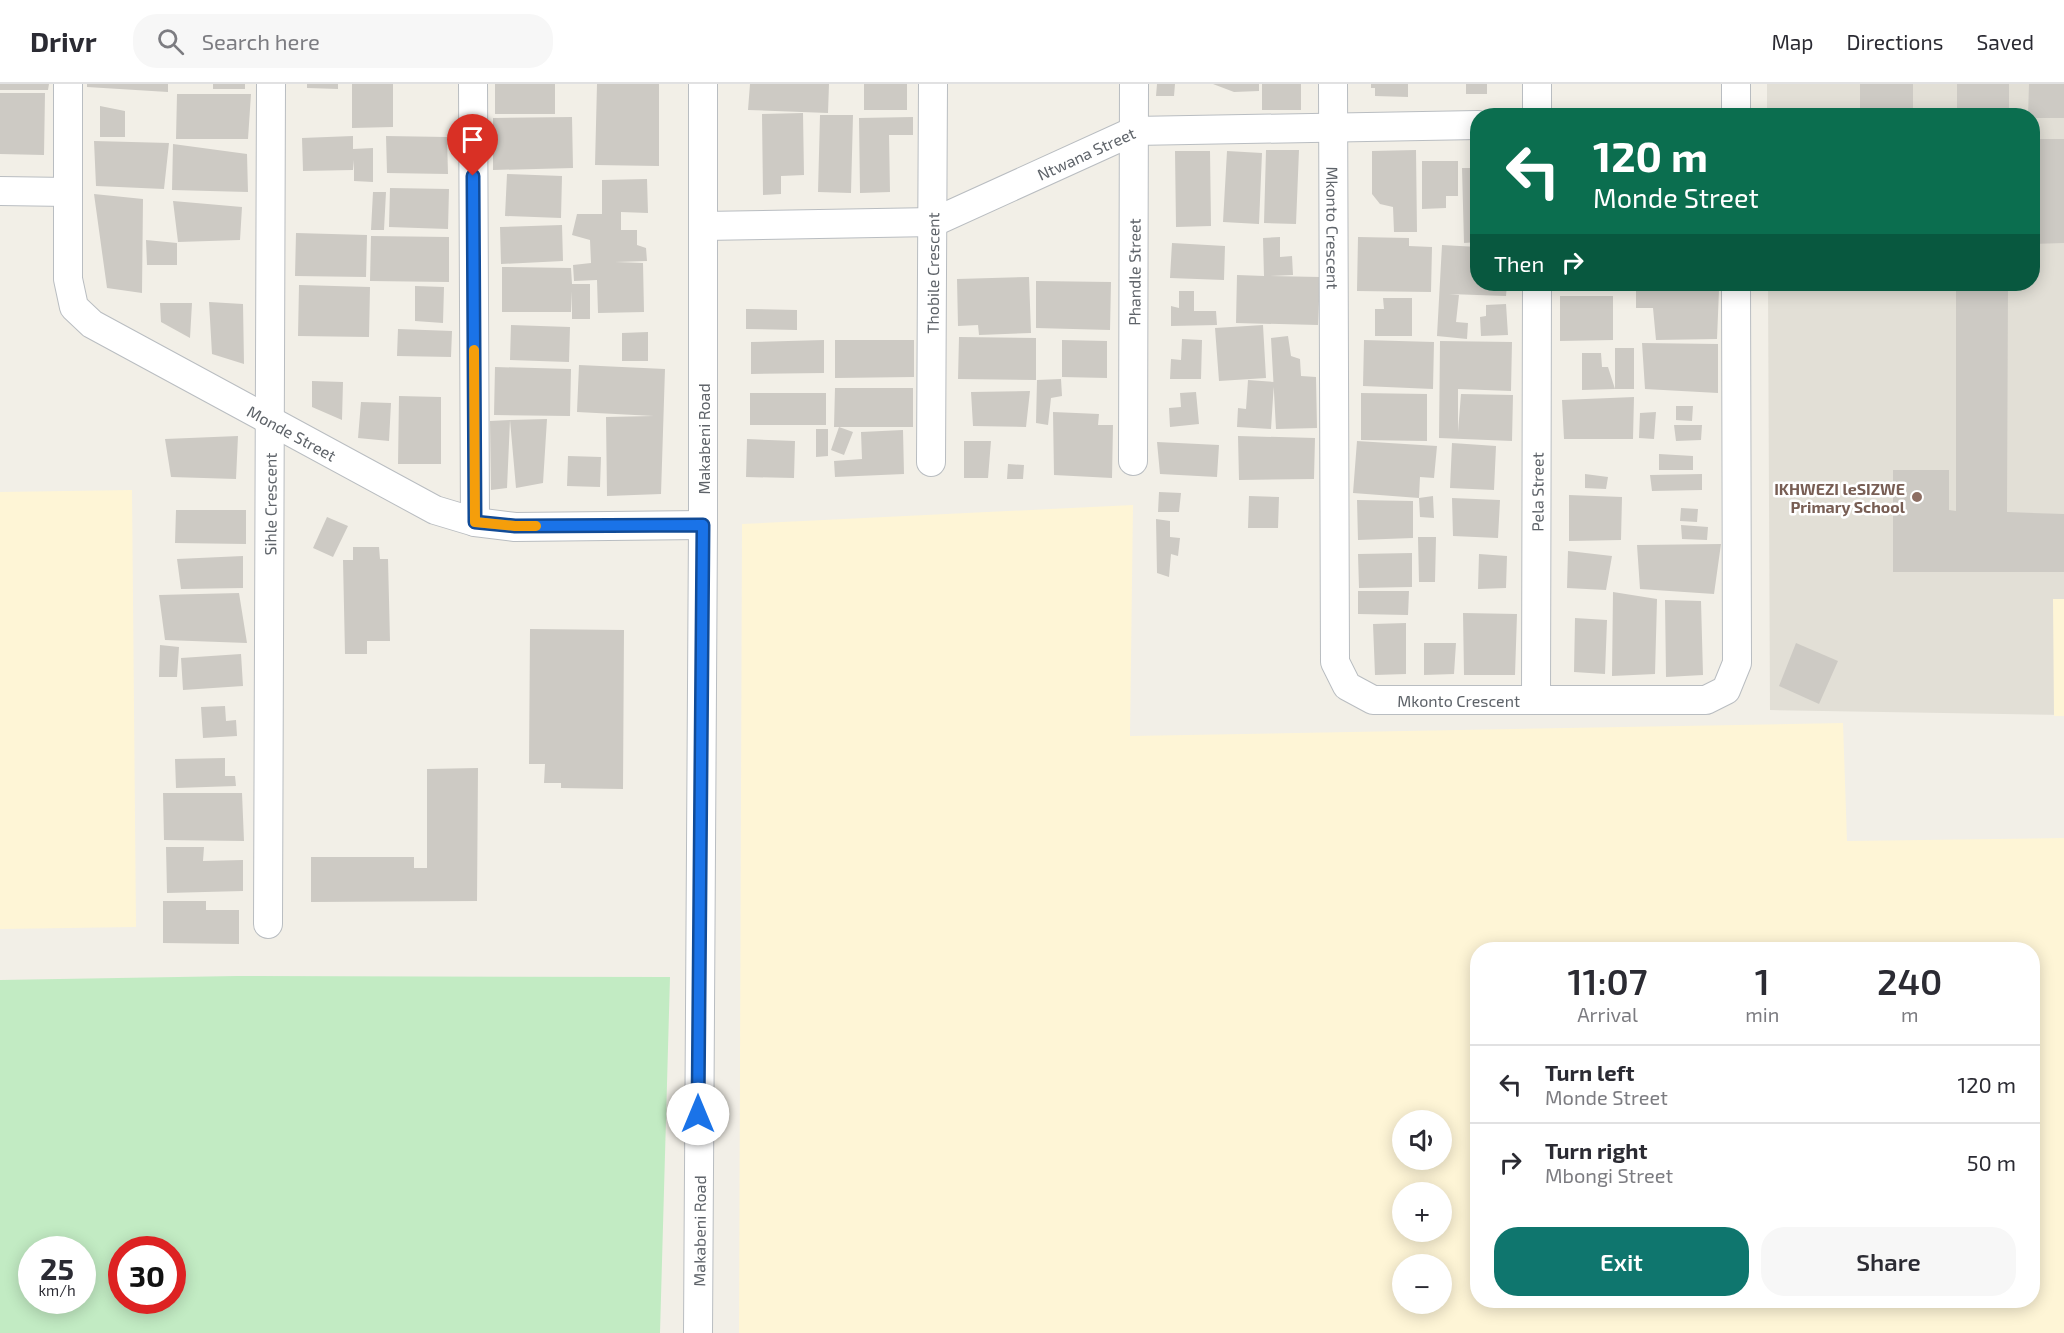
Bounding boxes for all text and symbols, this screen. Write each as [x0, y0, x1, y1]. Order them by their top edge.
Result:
search box [133, 14, 553, 68]
text: Drivr [30, 24, 97, 58]
icon: search [154, 25, 187, 58]
text: Search here [202, 28, 320, 54]
text: Map [1771, 29, 1814, 54]
text: Directions [1847, 29, 1943, 54]
text: Saved [1976, 29, 2034, 54]
pin [447, 114, 498, 176]
street label: Ntwana Street [1034, 122, 1138, 183]
icon: arrive [456, 123, 489, 156]
text: 120 m [1593, 130, 1708, 180]
icon: left [1494, 132, 1572, 210]
street label: Mkonto Crescent [1324, 167, 1343, 289]
text: Monde Street [1593, 181, 1759, 213]
street label: Thobile Crescent [922, 212, 942, 334]
street label: Phandle Street [1124, 218, 1143, 326]
icon: right [1556, 246, 1589, 279]
text: Then [1494, 250, 1544, 276]
street label: Makabeni Road [694, 383, 713, 495]
street label: Monde Street [244, 401, 340, 464]
street label: Sihle Crescent [260, 452, 279, 556]
street label: Pela Street [1527, 452, 1546, 532]
place label: IKHWEZI leSIZWE Primary School [1774, 479, 1906, 517]
marker: IKHWEZI leSIZWE Primary School [1910, 490, 1924, 504]
street label: Mkonto Crescent [1397, 691, 1520, 710]
text: 11:07 [1568, 959, 1648, 1002]
text: 1 [1755, 959, 1770, 1002]
text: 240 [1877, 959, 1942, 1002]
text: Arrival [1577, 1002, 1638, 1026]
text: min [1745, 1002, 1779, 1026]
text: m [1901, 1002, 1918, 1026]
text: Turn left [1545, 1059, 1634, 1085]
icon: left [1494, 1068, 1527, 1101]
text: 120 m [1957, 1071, 2016, 1097]
position arrow [666, 1082, 730, 1146]
text: Monde Street [1545, 1085, 1668, 1109]
map controls [1392, 1110, 1452, 1314]
button: sound [1392, 1110, 1452, 1170]
text: Turn right [1545, 1137, 1647, 1163]
icon: right [1494, 1146, 1527, 1179]
text: 50 m [1967, 1149, 2016, 1175]
text: Mbongi Street [1545, 1163, 1673, 1187]
street label: Makabeni Road [689, 1175, 708, 1287]
button: + [1392, 1182, 1452, 1242]
button: Exit [1494, 1227, 1749, 1296]
button: Share [1761, 1227, 2016, 1296]
speed limit sign: 30 [108, 1236, 186, 1314]
text: 25 [40, 1250, 74, 1286]
button: − [1392, 1254, 1452, 1314]
text: km/h [38, 1281, 76, 1299]

